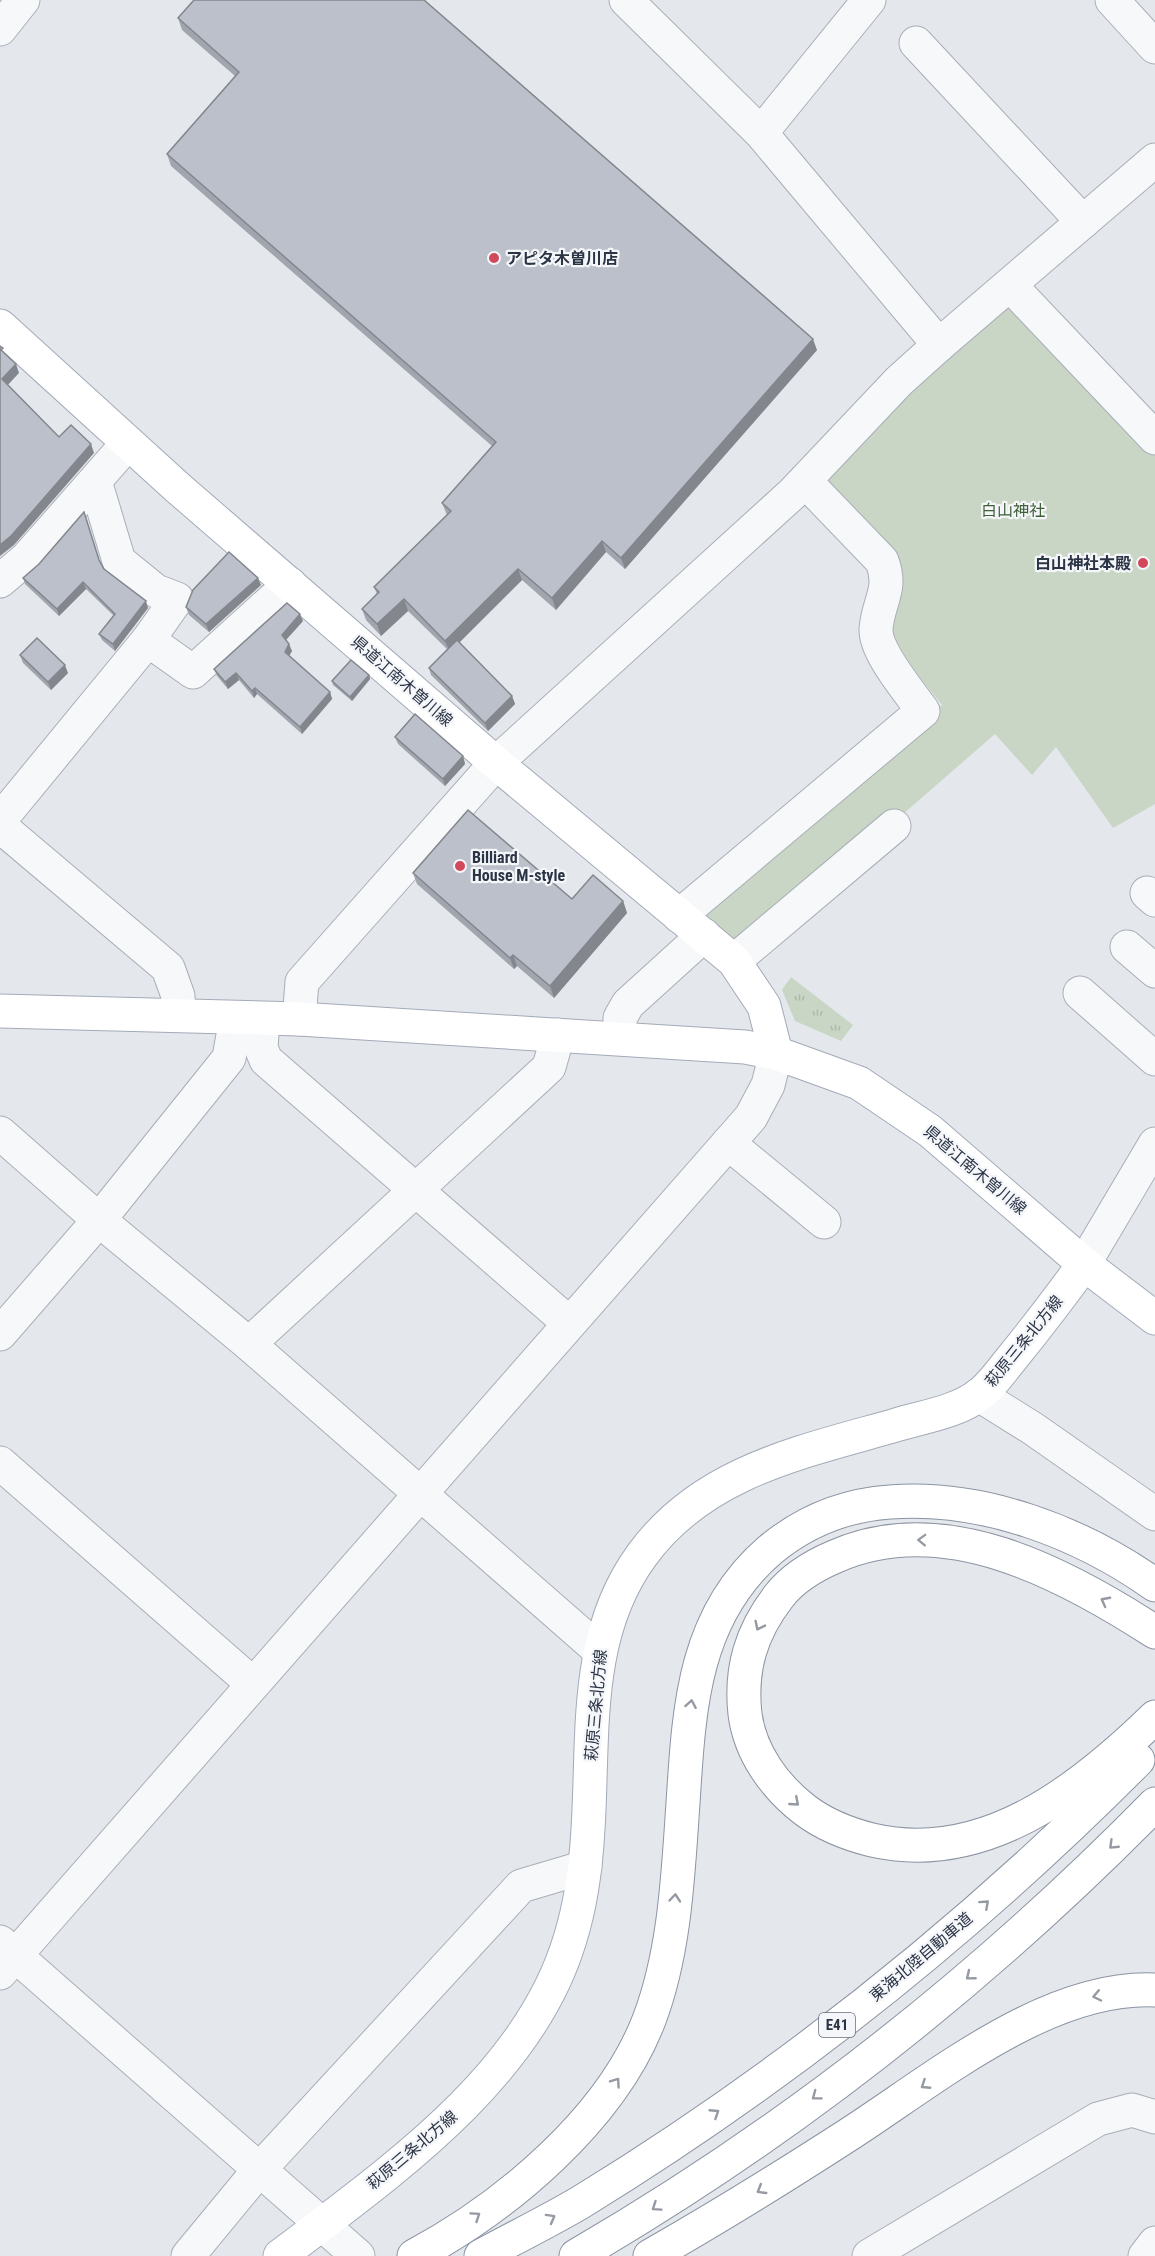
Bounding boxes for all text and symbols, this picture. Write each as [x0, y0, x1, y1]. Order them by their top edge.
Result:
place label: アピタ木曽川店 [506, 249, 618, 268]
marker: アピタ木曽川店 [487, 251, 501, 265]
park label: 白山神社 [981, 501, 1045, 520]
place label: 白山神社本殿 [1035, 554, 1131, 573]
marker: 白山神社本殿 [1136, 556, 1150, 570]
street label: 県道江南木曽川線 [347, 632, 457, 730]
place label: Billiard House M-style [472, 848, 565, 885]
marker: Billiard House M-style [453, 859, 467, 873]
street label: 県道江南木曽川線 [920, 1122, 1030, 1218]
street label: 萩原三条北方線 [981, 1291, 1067, 1391]
one-way arrow [918, 1534, 927, 1546]
one-way arrow [1101, 1597, 1112, 1608]
one-way arrow [755, 1619, 767, 1630]
street label: 萩原三条北方線 [582, 1648, 610, 1762]
one-way arrow [684, 1699, 696, 1709]
one-way arrow [788, 1795, 799, 1806]
one-way arrow [1110, 1837, 1121, 1848]
one-way arrow [668, 1894, 681, 1903]
one-way arrow [978, 1900, 989, 1911]
street label: 東海北陸自動車道 [866, 1909, 976, 2005]
one-way arrow [965, 1969, 976, 1980]
one-way arrow [1093, 1989, 1103, 2002]
road number: E41 [819, 2013, 855, 2037]
one-way arrow [609, 2077, 620, 2088]
one-way arrow [921, 2078, 932, 2089]
one-way arrow [811, 2089, 822, 2100]
street label: 萩原三条北方線 [363, 2107, 461, 2193]
one-way arrow [708, 2109, 719, 2120]
one-way arrow [757, 2183, 767, 2195]
one-way arrow [651, 2200, 662, 2211]
one-way arrow [469, 2212, 480, 2223]
one-way arrow [545, 2214, 555, 2225]

